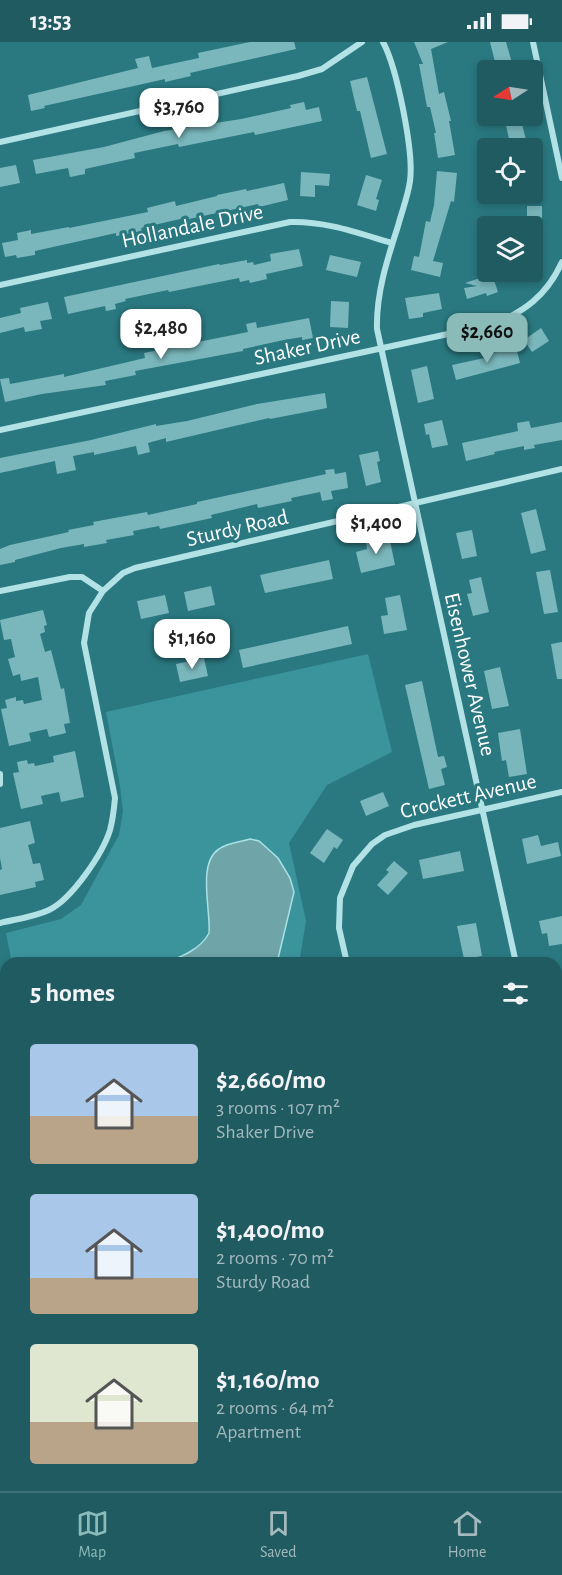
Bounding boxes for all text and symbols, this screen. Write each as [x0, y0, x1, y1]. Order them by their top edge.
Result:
text: 13:53 [30, 10, 71, 32]
north arrow [477, 60, 543, 126]
map controls [477, 60, 543, 282]
pin: $3,760 [130, 88, 228, 139]
text: $3,760 [154, 97, 204, 117]
button: locate [477, 138, 543, 204]
street label: Hollandale Drive [119, 200, 265, 252]
button: layers [477, 216, 543, 282]
pin: $2,480 [112, 309, 210, 360]
pin: $2,660 [438, 313, 536, 364]
text: $2,480 [134, 318, 188, 338]
text: $2,660 [461, 322, 513, 342]
street label: Shaker Drive [252, 325, 362, 369]
pin: $1,400 [327, 504, 425, 555]
street label: Sturdy Road [184, 506, 290, 550]
text: $1,400 [350, 513, 402, 533]
street label: Eisenhower Avenue [441, 590, 500, 758]
pin: $1,160 [143, 619, 241, 670]
text: $1,160 [168, 628, 216, 648]
street label: Crockett Avenue [398, 770, 538, 822]
icon: filters [499, 977, 532, 1010]
text: 5 homes [30, 980, 115, 1006]
text: $2,660/mo [216, 1067, 326, 1093]
icon: home [78, 1068, 150, 1140]
text: 3 rooms · 107 m² [216, 1098, 340, 1118]
text: Shaker Drive [216, 1122, 314, 1142]
text: $1,400/mo [216, 1217, 324, 1243]
icon: home [78, 1218, 150, 1290]
text: 2 rooms · 70 m² [216, 1248, 334, 1268]
text: Sturdy Road [216, 1272, 310, 1292]
text: $1,160/mo [216, 1367, 320, 1393]
icon: home [78, 1368, 150, 1440]
text: 2 rooms · 64 m² [216, 1398, 334, 1418]
text: Apartment [216, 1422, 301, 1442]
tab: Map [76, 1507, 109, 1562]
tab: Saved [260, 1507, 297, 1562]
tab: Home [448, 1507, 486, 1562]

